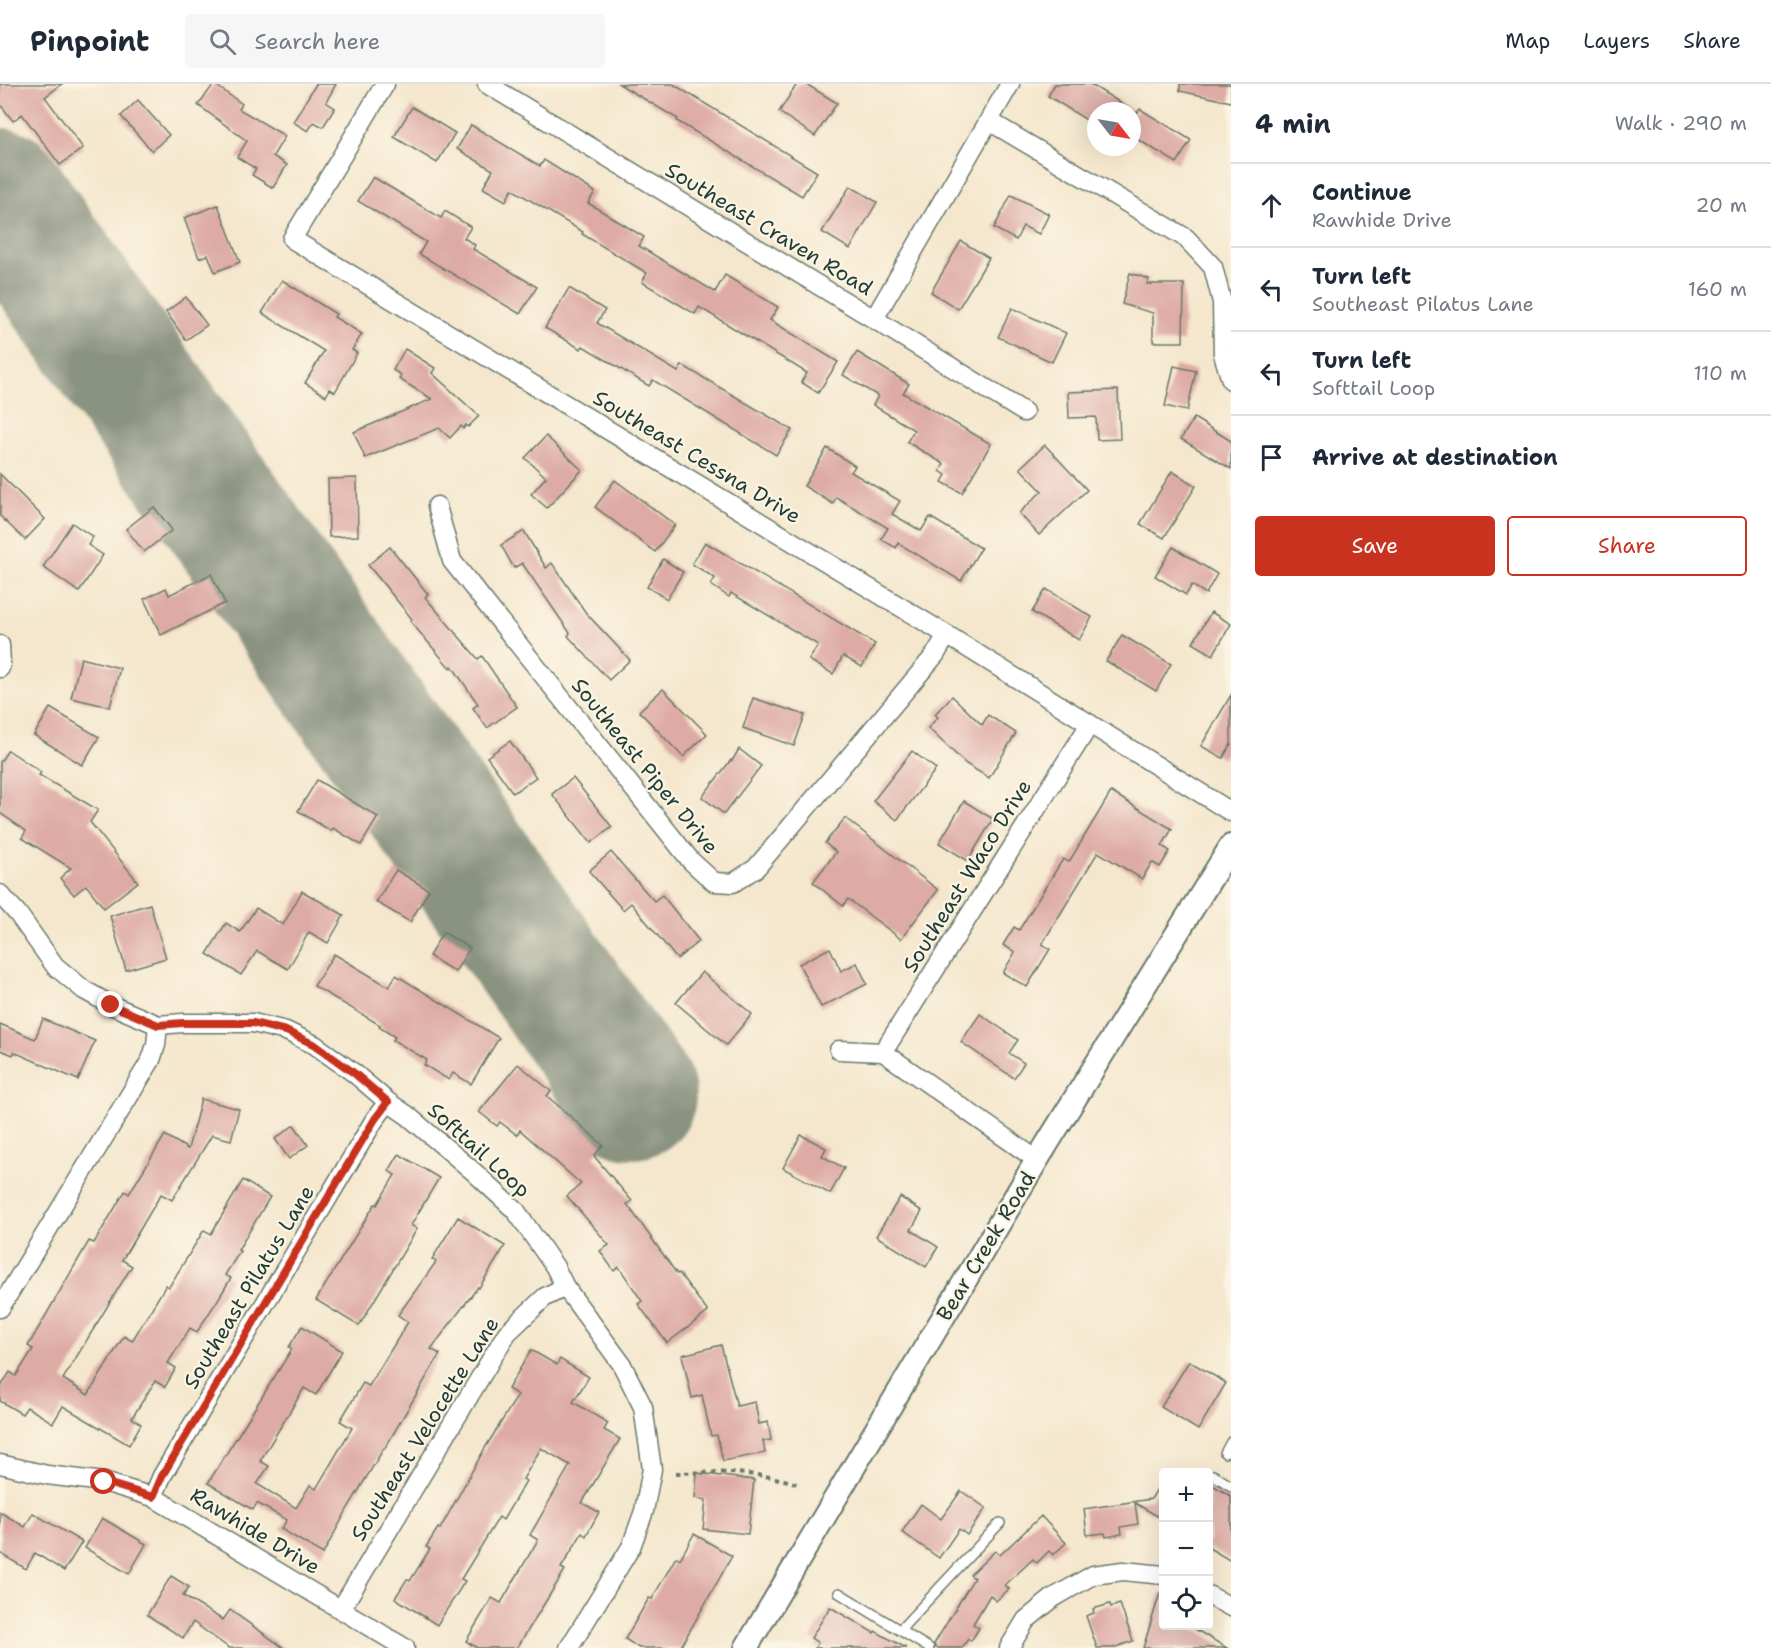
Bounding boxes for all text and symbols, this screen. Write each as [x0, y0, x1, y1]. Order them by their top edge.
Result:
search box [185, 14, 605, 68]
text: Pinpoint [30, 22, 149, 60]
icon: search [206, 25, 239, 58]
text: Search here [254, 27, 380, 56]
text: Map [1505, 27, 1550, 55]
text: Layers [1583, 27, 1650, 55]
text: Share [1683, 27, 1741, 55]
north arrow [1087, 102, 1141, 156]
text: 4 min [1255, 106, 1331, 141]
text: Walk · 290 m [1615, 110, 1747, 136]
street label: Southeast Craven Road [660, 156, 878, 302]
text: Continue [1312, 178, 1412, 207]
icon: ahead [1255, 189, 1288, 222]
text: 20 m [1696, 192, 1747, 218]
text: Rawhide Drive [1312, 207, 1452, 233]
text: Turn left [1312, 262, 1411, 291]
icon: left [1255, 273, 1288, 306]
text: 160 m [1688, 276, 1747, 302]
text: Southeast Pilatus Lane [1312, 291, 1534, 317]
text: Turn left [1312, 346, 1411, 375]
icon: left [1255, 357, 1288, 390]
text: 110 m [1693, 360, 1747, 386]
text: Softtail Loop [1312, 375, 1435, 401]
street label: Southeast Cessna Drive [588, 384, 806, 530]
icon: arrive [1255, 441, 1288, 474]
text: Arrive at destination [1312, 443, 1558, 472]
button: Save [1255, 516, 1495, 576]
button: Share [1507, 516, 1747, 576]
street label: Southeast Piper Drive [565, 672, 725, 860]
street label: Southeast Waco Drive [896, 774, 1038, 978]
route end [97, 991, 123, 1017]
street label: Softtail Loop [422, 1096, 536, 1204]
street label: Bear Creek Road [930, 1166, 1042, 1326]
street label: Southeast Pilatus Lane [177, 1180, 321, 1394]
street label: Southeast Velocette Lane [344, 1312, 506, 1546]
route start [90, 1468, 116, 1494]
map controls [1159, 1468, 1213, 1630]
button: + [1159, 1468, 1213, 1522]
street label: Rawhide Drive [185, 1481, 325, 1581]
button: − [1159, 1522, 1213, 1576]
button: locate [1159, 1576, 1213, 1630]

